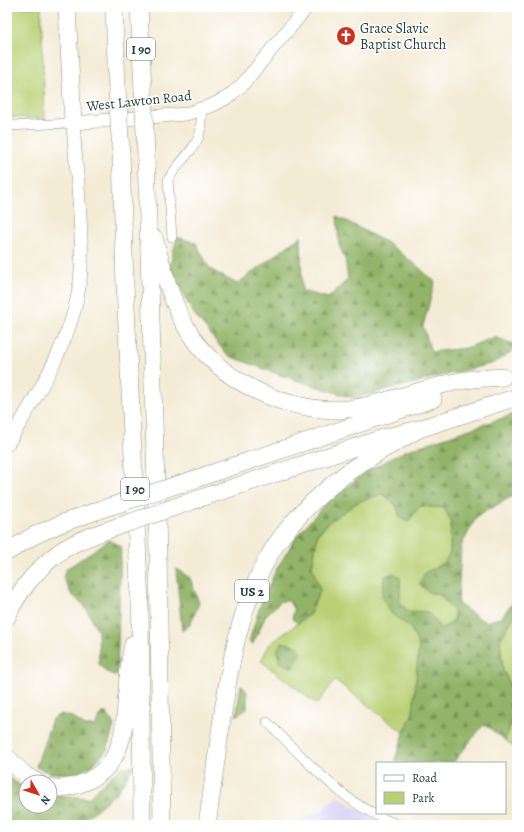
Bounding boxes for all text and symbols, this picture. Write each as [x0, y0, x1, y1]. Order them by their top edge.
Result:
place label: Grace Slavic Baptist Church [360, 19, 447, 54]
church icon: Grace Slavic Baptist Church [335, 25, 357, 47]
road number: I 90 [127, 38, 155, 60]
street label: West Lawton Road [84, 86, 193, 116]
road number: I 90 [121, 478, 149, 500]
road number: US 2 [235, 580, 269, 602]
legend [376, 762, 506, 814]
text: Road [412, 770, 438, 786]
north arrow [18, 774, 58, 814]
text: Park [412, 790, 435, 806]
text: N [37, 792, 54, 808]

